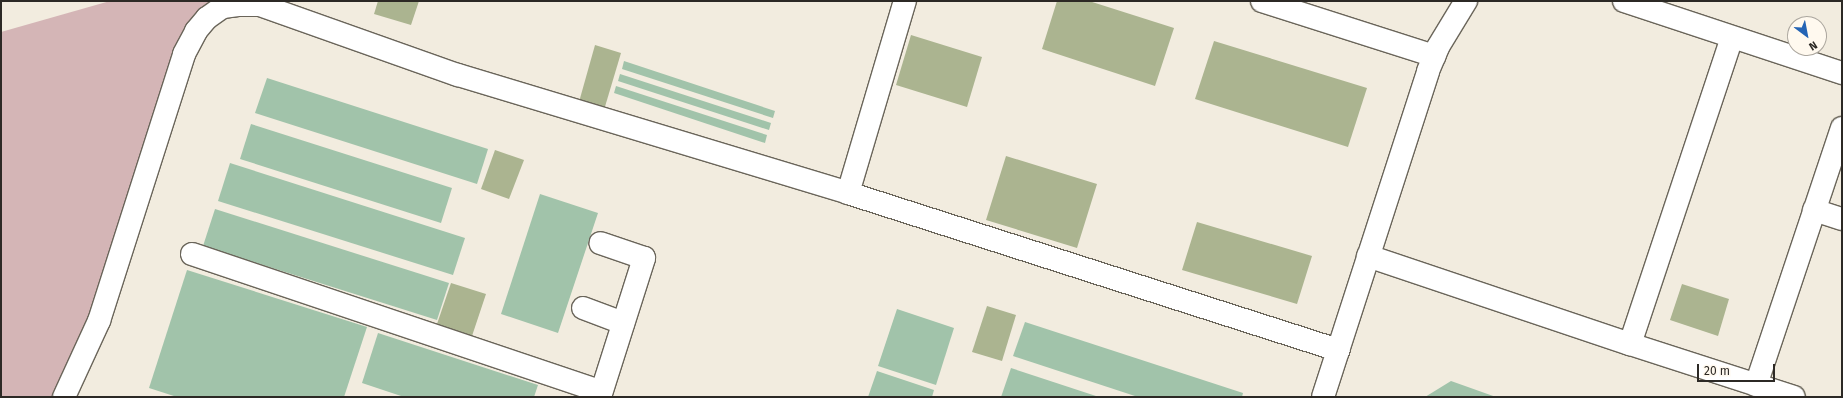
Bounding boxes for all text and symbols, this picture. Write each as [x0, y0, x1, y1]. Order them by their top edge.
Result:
north arrow [1787, 16, 1827, 56]
text: N [1807, 38, 1820, 53]
scale bar [1699, 356, 1777, 382]
text: 20 m [1704, 364, 1730, 378]

